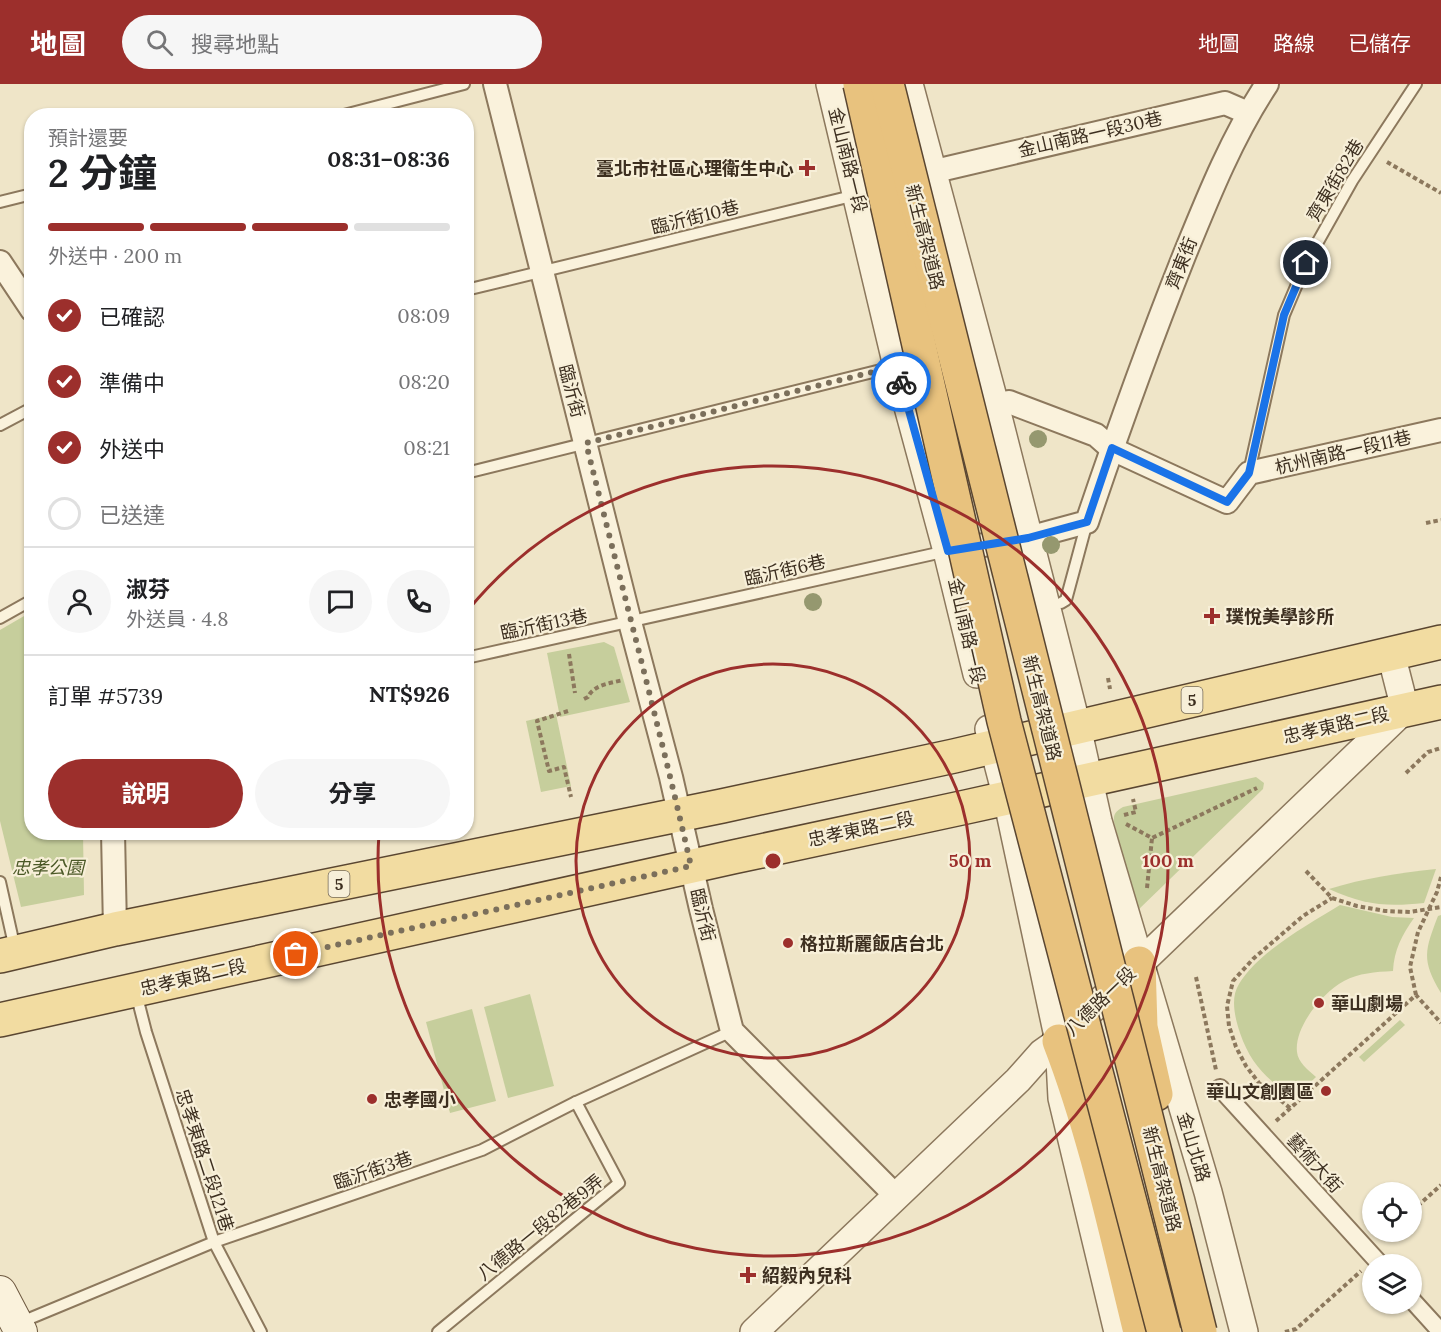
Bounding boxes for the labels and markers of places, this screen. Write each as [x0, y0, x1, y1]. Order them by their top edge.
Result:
place label: 臺北市社區心理衛生中心 [596, 157, 794, 180]
marker: 臺北市社區心理衛生中心 [798, 159, 816, 177]
pin [1280, 237, 1331, 288]
place label: 璞悅美學診所 [1226, 605, 1334, 628]
marker: 璞悅美學診所 [1203, 607, 1221, 625]
centre of rings [763, 851, 783, 871]
pin [270, 928, 321, 979]
place label: 格拉斯麗飯店台北 [800, 932, 944, 955]
marker: 格拉斯麗飯店台北 [781, 936, 795, 950]
place label: 華山劇場 [1331, 992, 1403, 1015]
marker: 華山劇場 [1312, 996, 1326, 1010]
place label: 華山文創園區 [1206, 1080, 1314, 1103]
marker: 華山文創園區 [1319, 1084, 1333, 1098]
place label: 忠孝國小 [384, 1088, 456, 1111]
marker: 忠孝國小 [365, 1092, 379, 1106]
place label: 紹毅內兒科 [762, 1264, 852, 1287]
marker: 紹毅內兒科 [739, 1266, 757, 1284]

